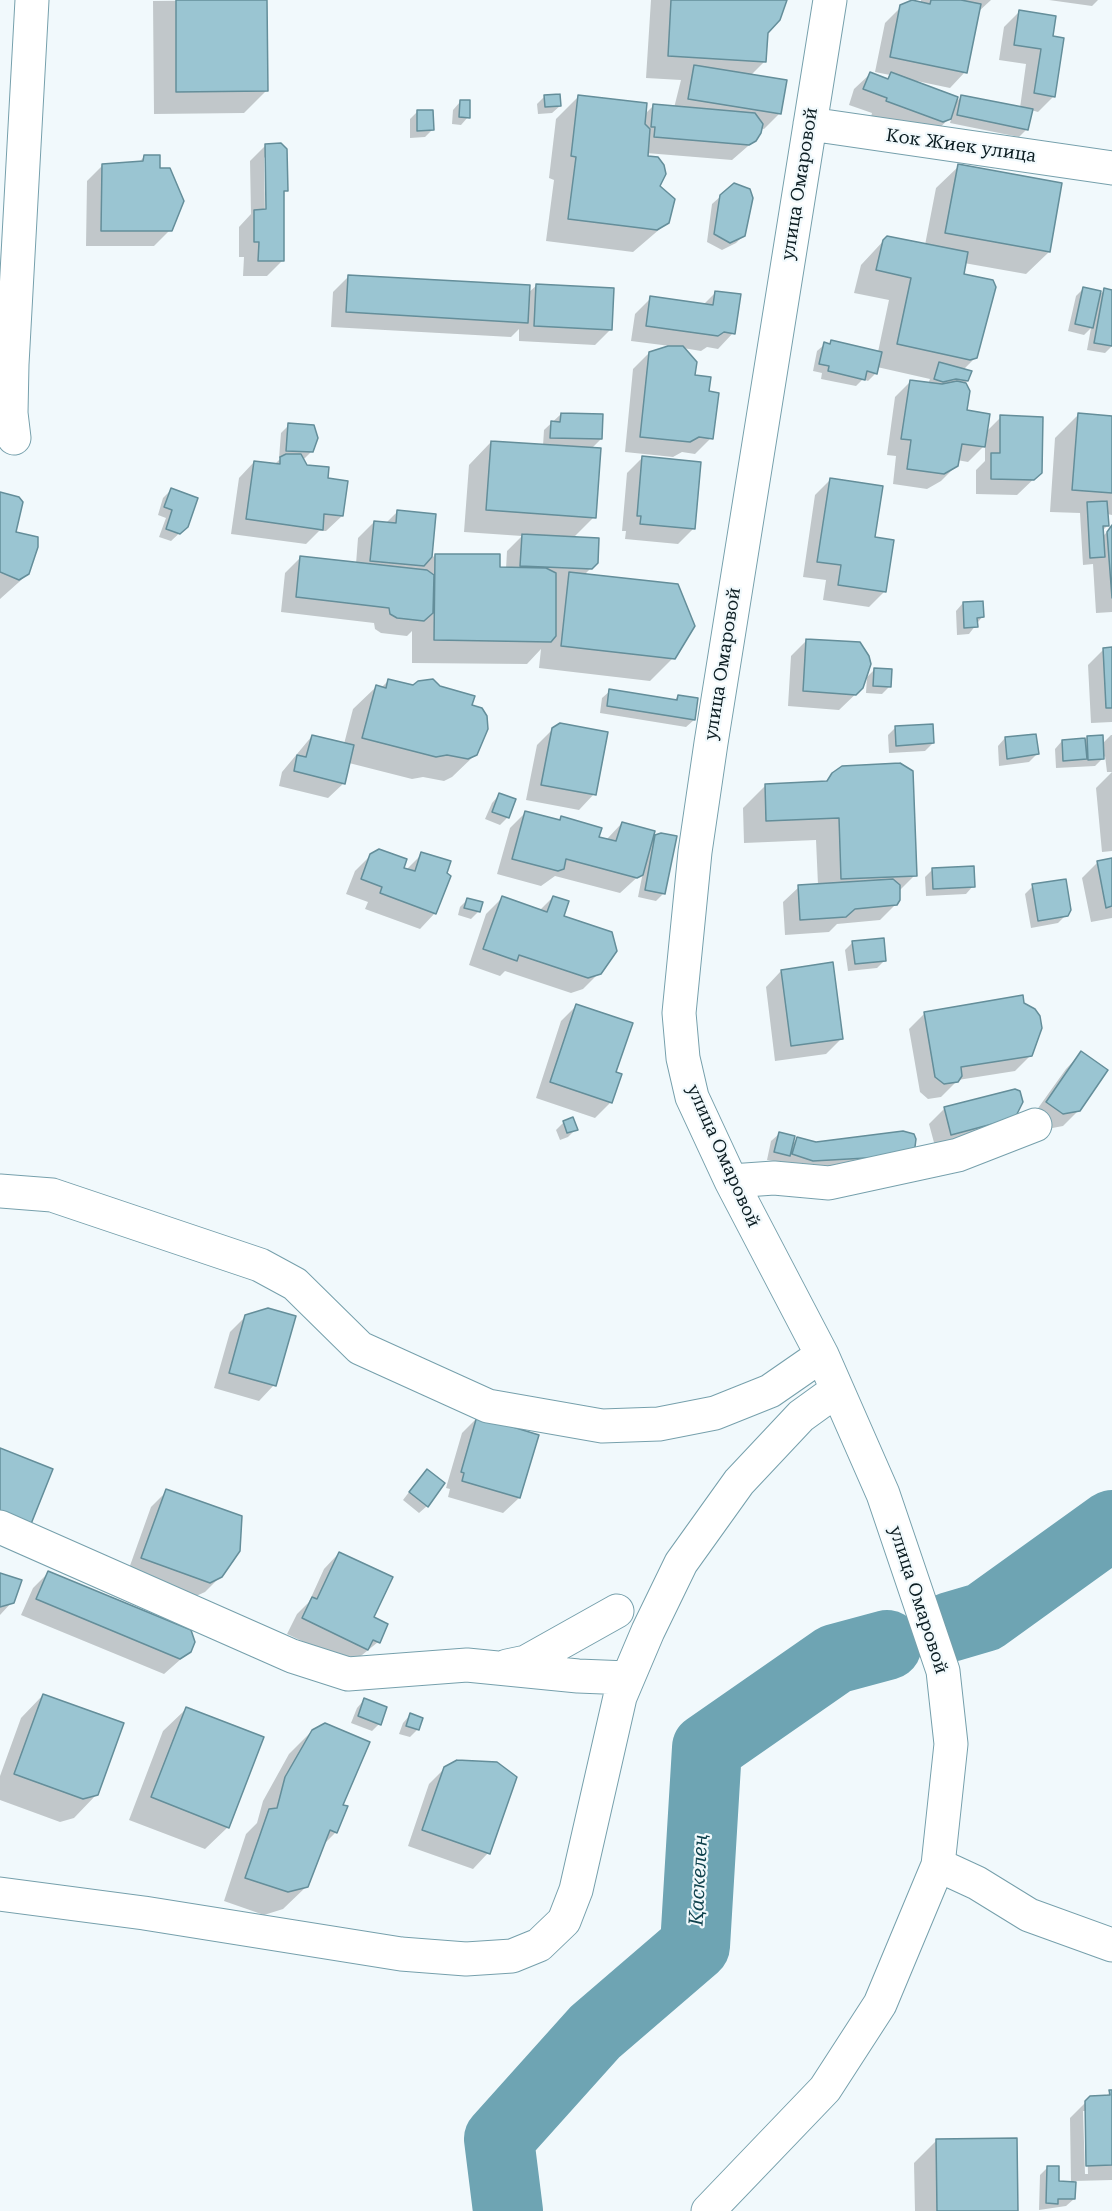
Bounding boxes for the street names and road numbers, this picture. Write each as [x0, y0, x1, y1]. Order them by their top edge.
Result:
street label: улица Омаровой [777, 106, 823, 262]
street label: Кок Жиек улица [885, 125, 1037, 167]
street label: улица Омаровой [700, 586, 746, 742]
street label: улица Омаровой [682, 1081, 764, 1231]
street label: улица Омаровой [884, 1523, 952, 1677]

